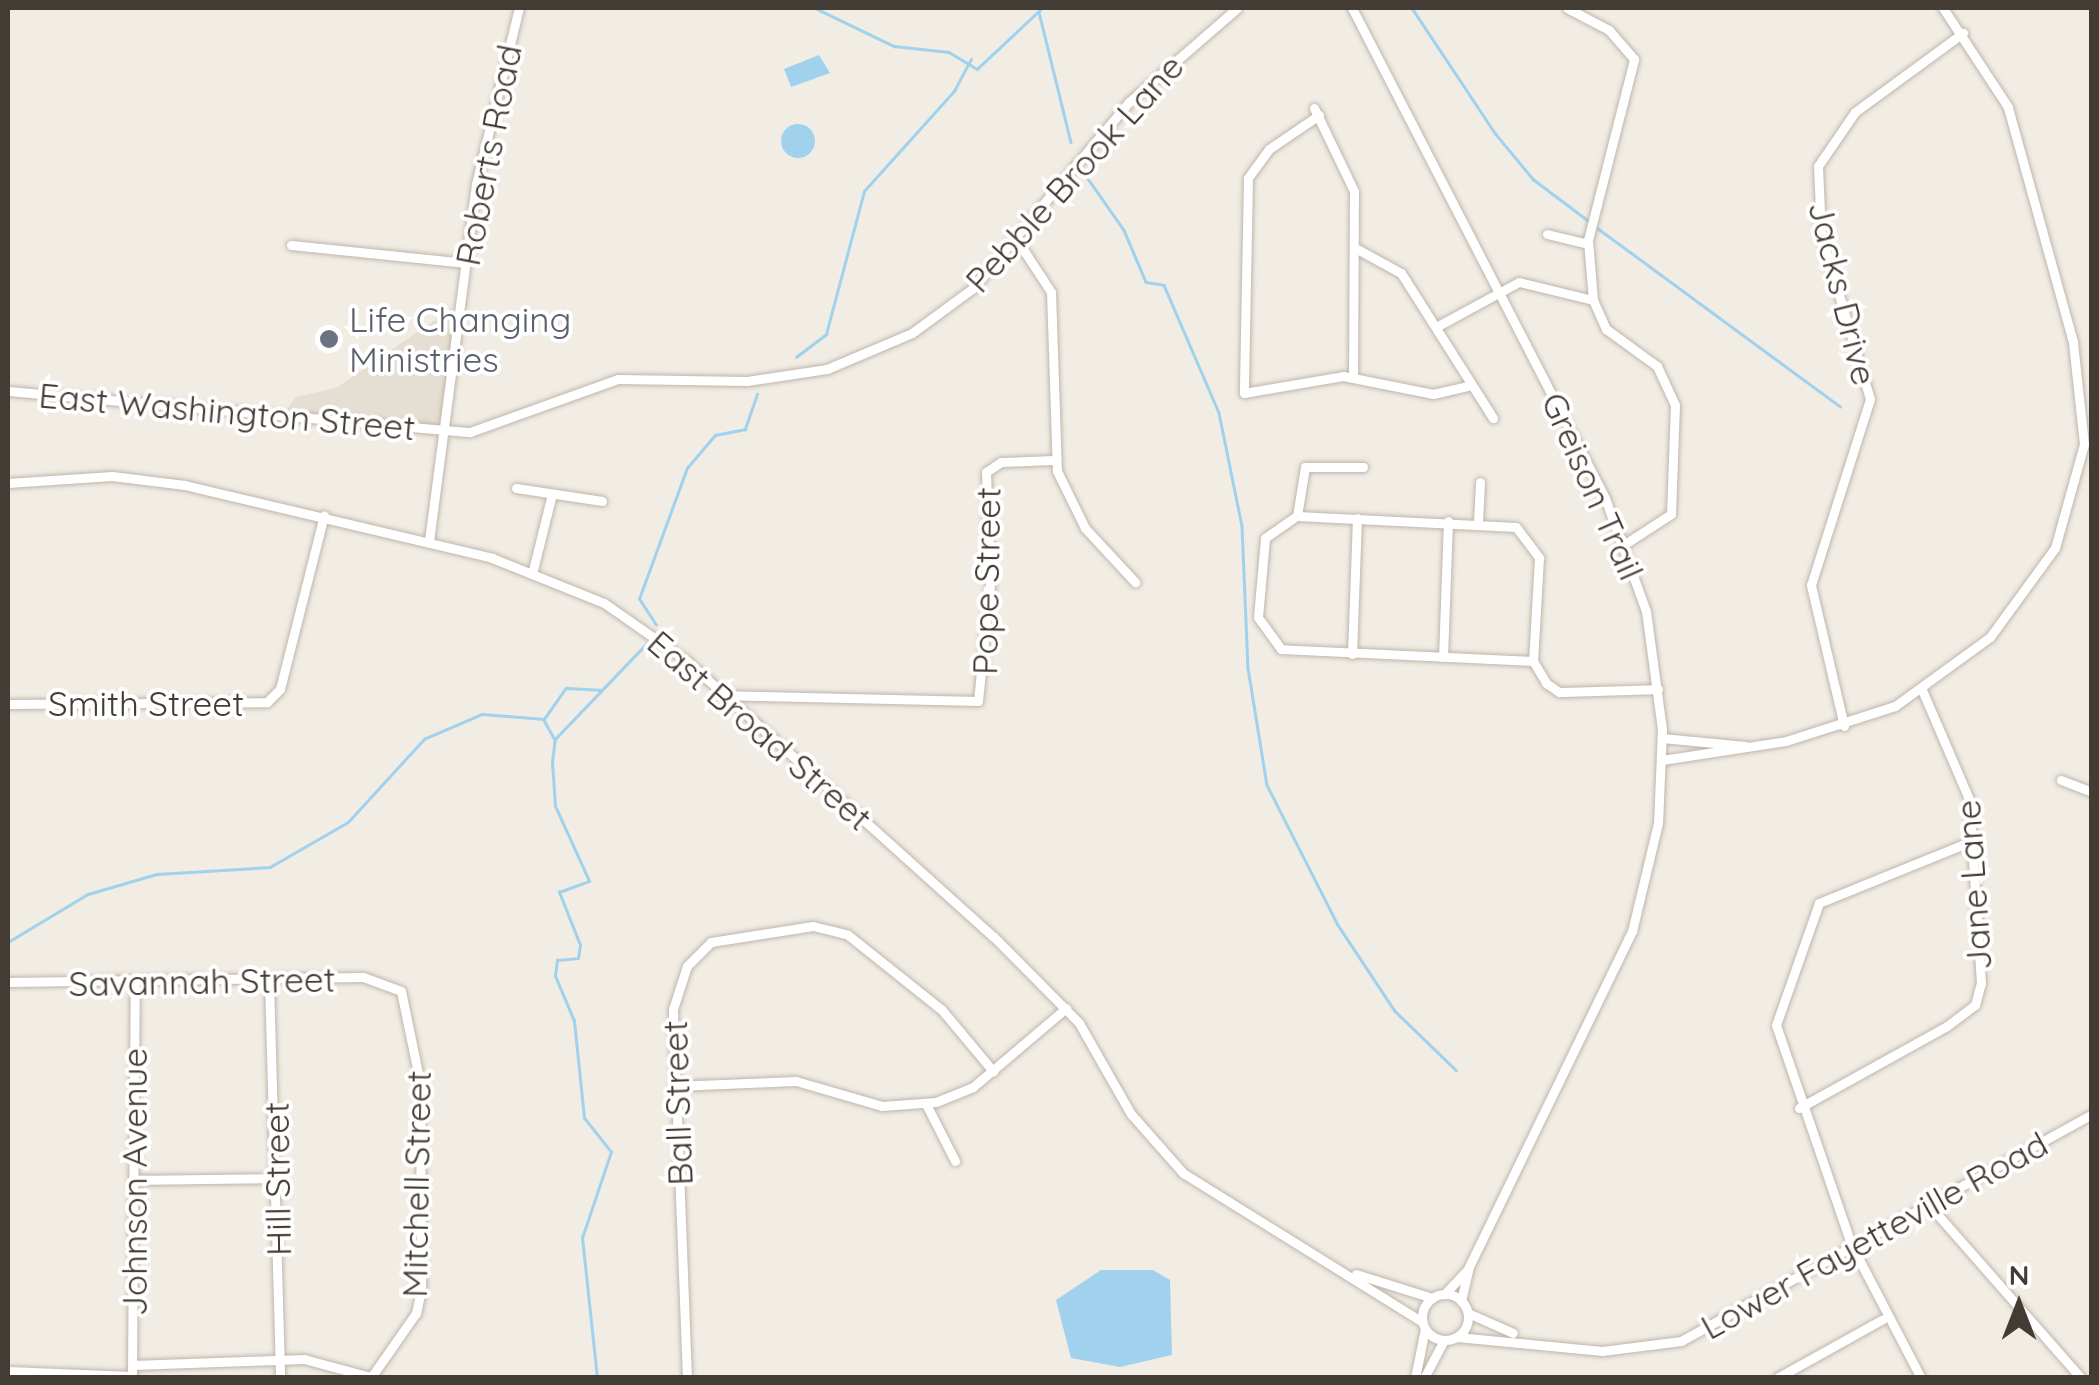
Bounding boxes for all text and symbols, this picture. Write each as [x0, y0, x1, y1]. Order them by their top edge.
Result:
street label: Roberts Road [446, 41, 530, 269]
street label: Pebble Brook Lane [956, 45, 1192, 301]
street label: Jacks Drive [1800, 197, 1886, 389]
place label: Life Changing Ministries [349, 298, 571, 380]
marker: Life Changing Ministries [318, 328, 340, 350]
street label: East Washington Street [37, 374, 417, 448]
street label: Greison Trail [1533, 386, 1653, 586]
street label: Pope Street [963, 487, 1009, 675]
street label: East Broad Street [639, 621, 881, 839]
street label: Smith Street [48, 682, 244, 724]
street label: Jane Lane [1946, 798, 2000, 972]
street label: Savannah Street [68, 958, 336, 1004]
street label: Ball Street [653, 1020, 701, 1186]
street label: Johnson Avenue [113, 1048, 155, 1316]
street label: Mitchell Street [393, 1070, 439, 1298]
street label: Hill Street [255, 1102, 299, 1256]
street label: Lower Fayetteville Road [1693, 1122, 2055, 1348]
north arrow [1969, 1255, 2069, 1355]
text: N [2009, 1257, 2029, 1292]

